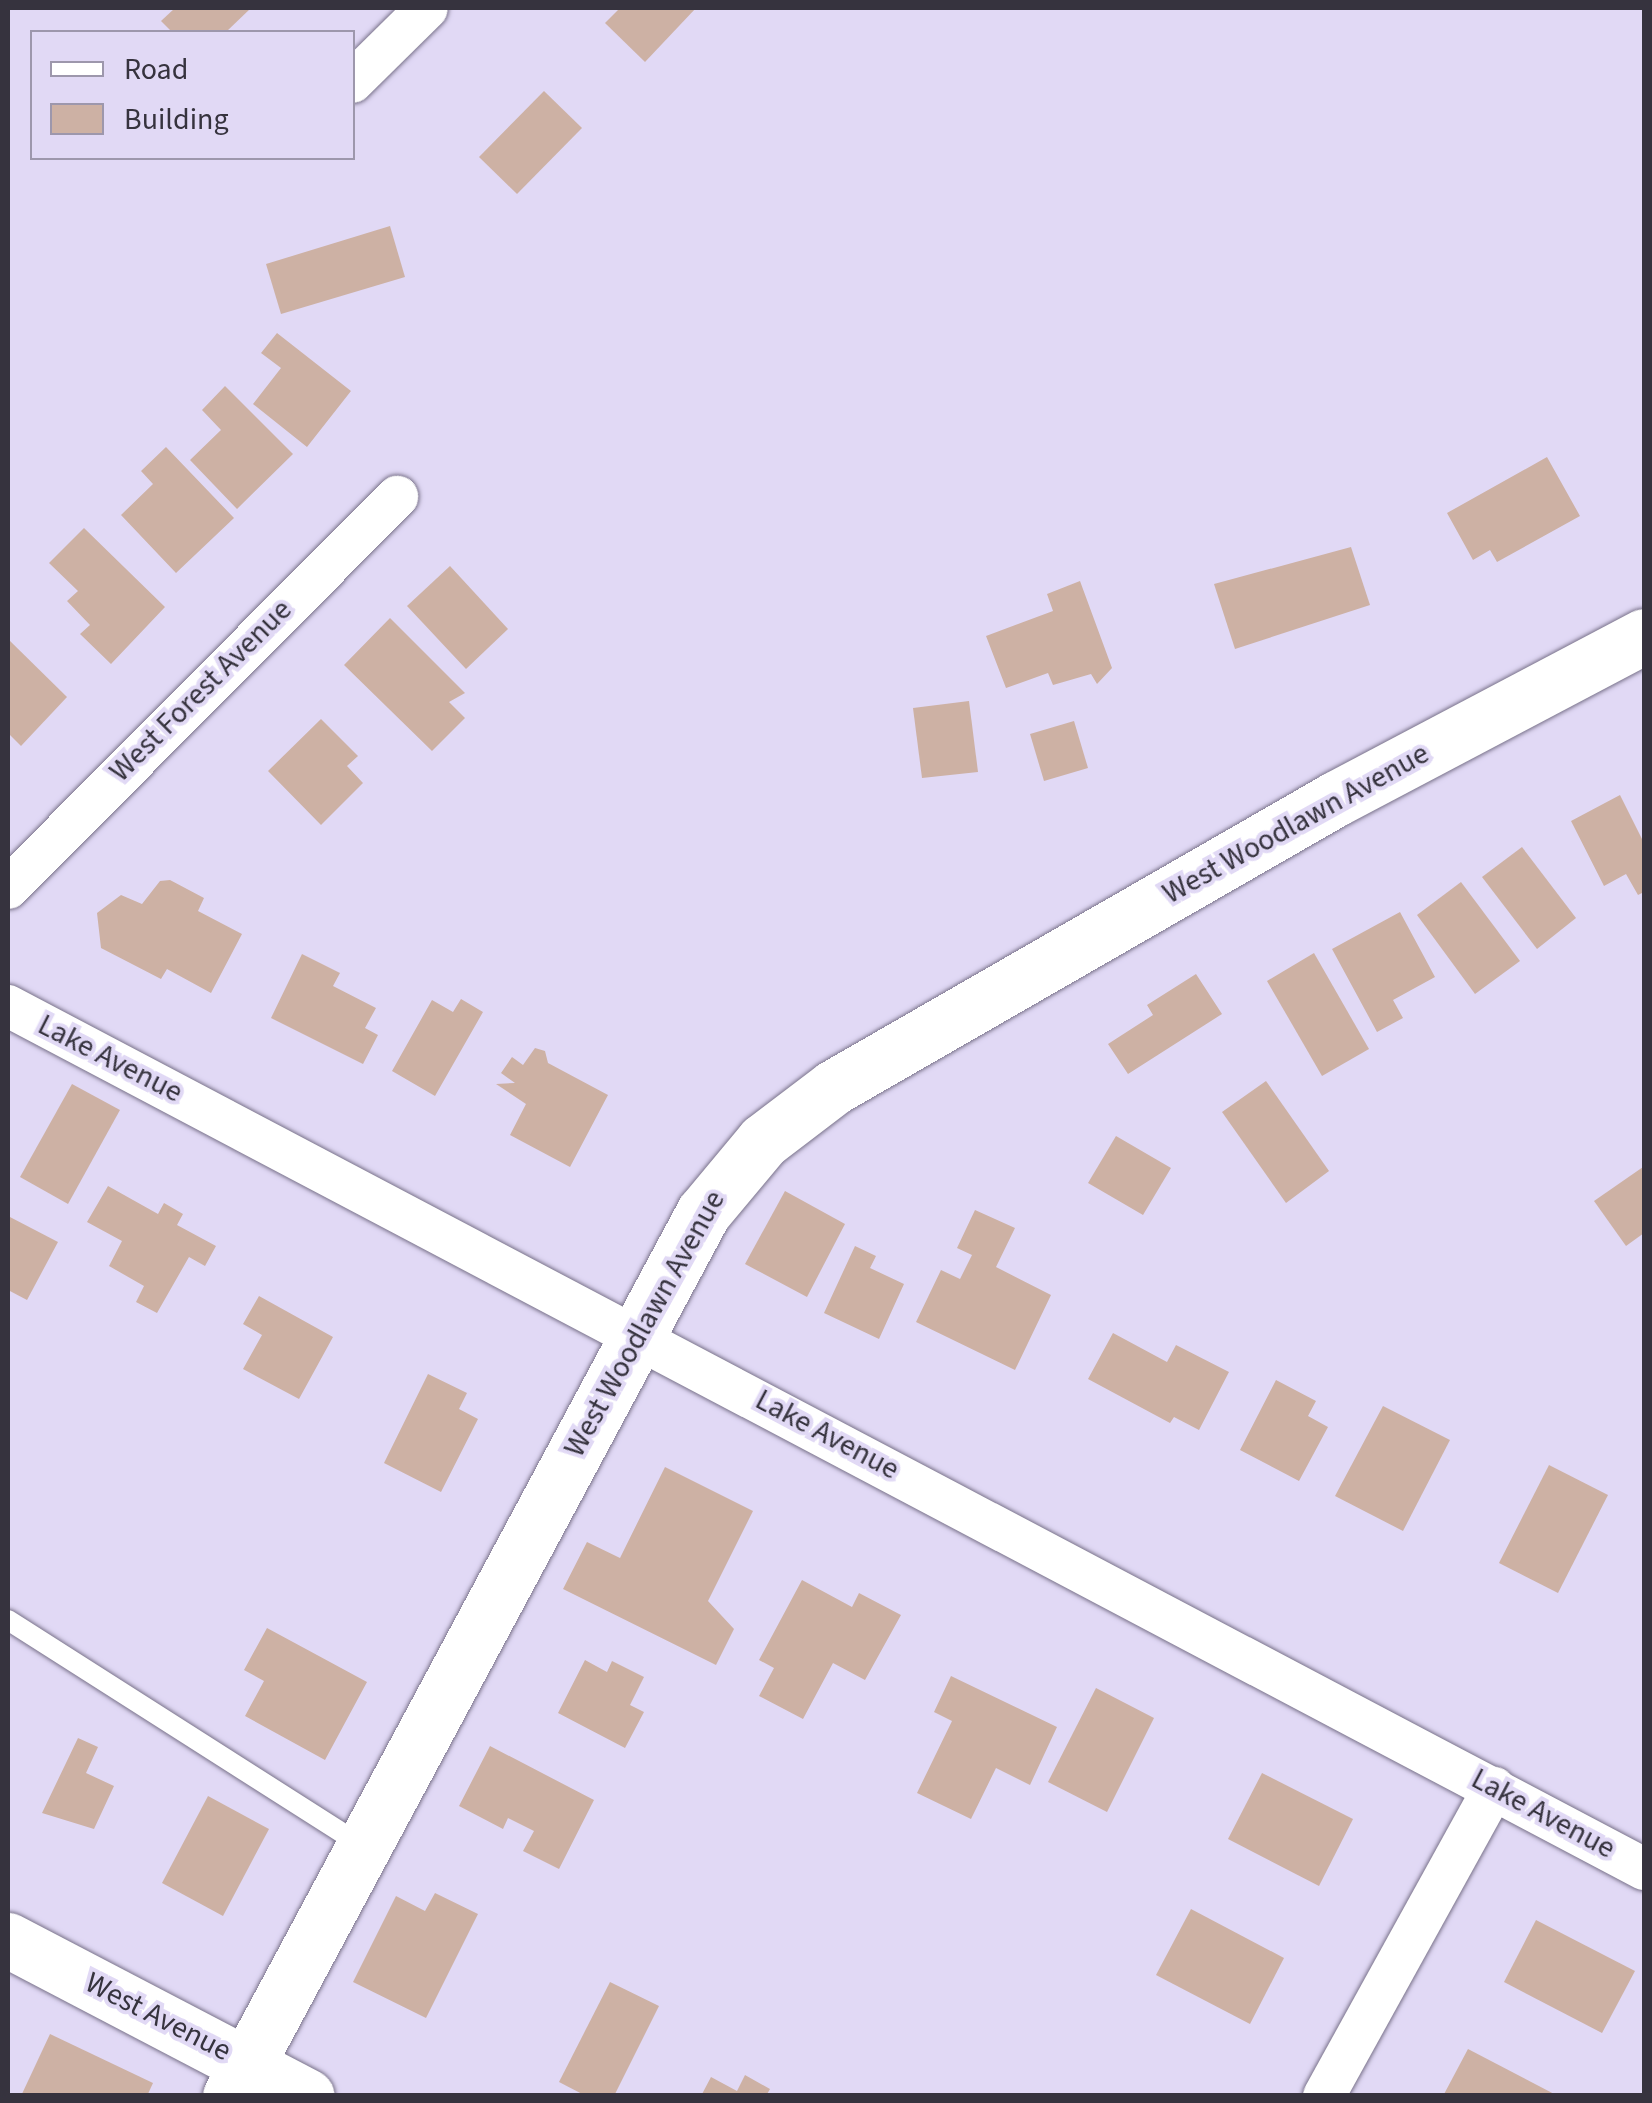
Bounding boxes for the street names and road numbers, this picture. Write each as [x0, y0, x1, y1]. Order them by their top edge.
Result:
street label: West Forest Avenue [102, 592, 300, 790]
street label: West Woodlawn Avenue [1157, 736, 1435, 912]
street label: Lake Avenue [32, 1007, 188, 1111]
street label: West Woodlawn Avenue [557, 1185, 733, 1463]
street label: Lake Avenue [749, 1382, 905, 1488]
street label: Lake Avenue [1465, 1761, 1621, 1867]
street label: West Avenue [79, 1965, 237, 2069]

